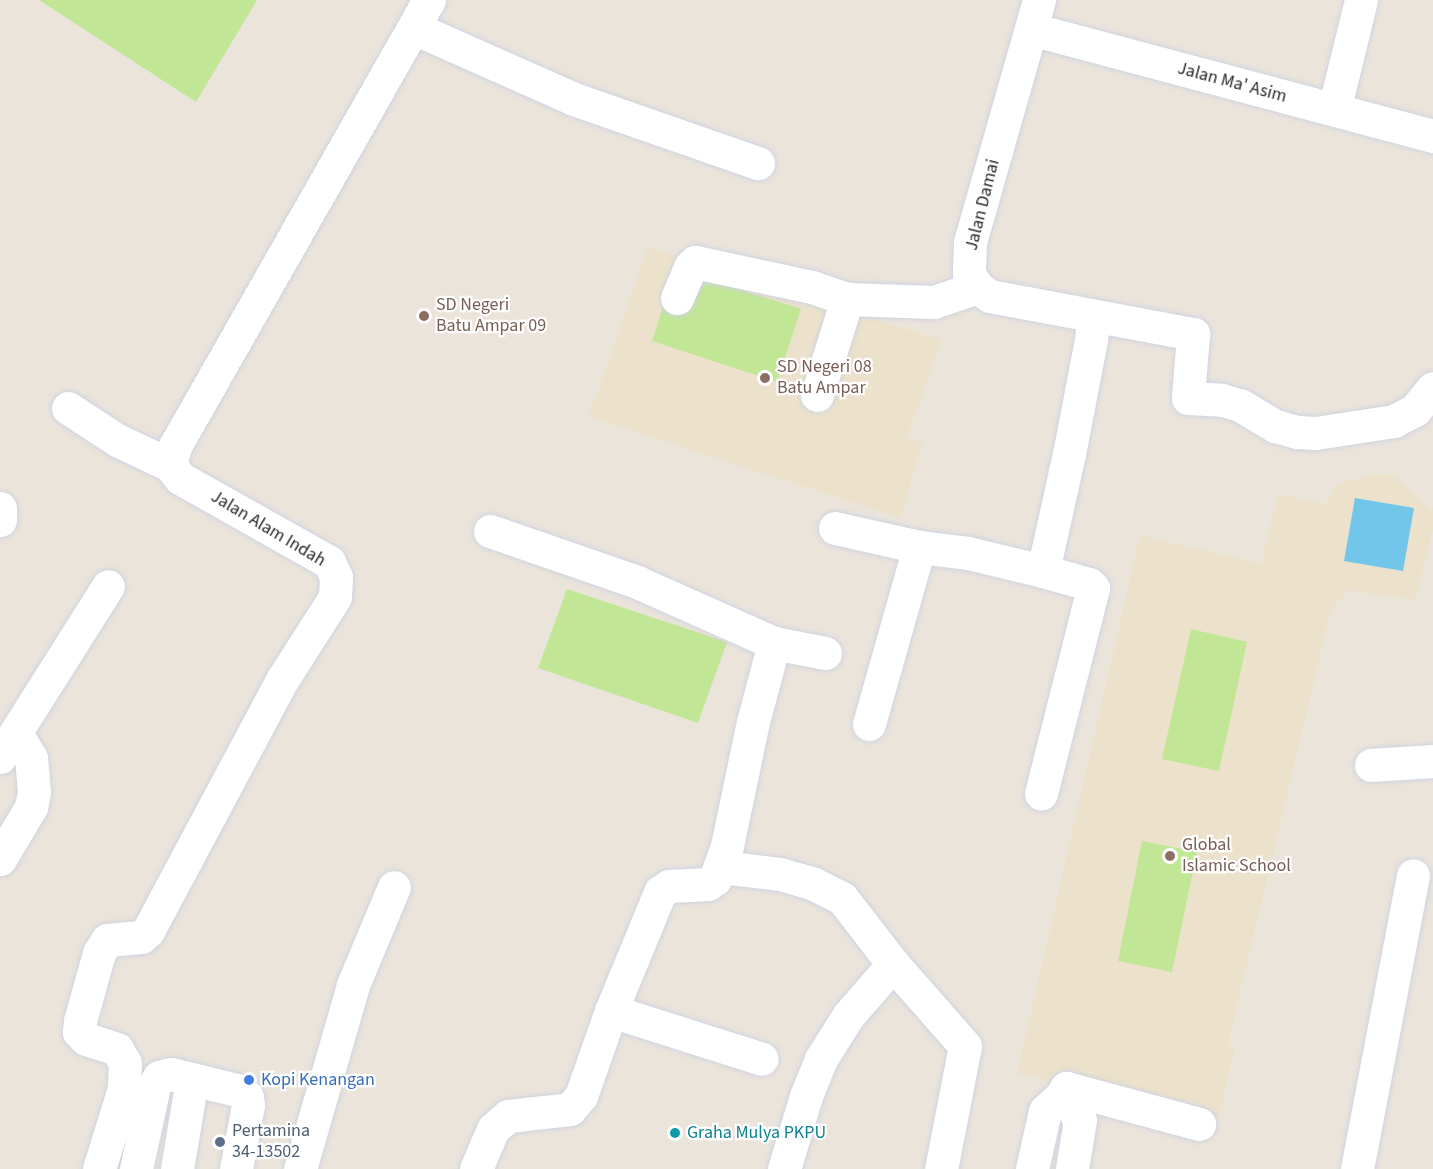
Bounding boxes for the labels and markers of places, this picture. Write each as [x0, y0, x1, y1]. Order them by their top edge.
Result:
place label: SD Negeri Batu Ampar 09 [436, 295, 546, 338]
marker: SD Negeri Batu Ampar 09 [417, 309, 431, 323]
place label: SD Negeri 08 Batu Ampar [777, 357, 872, 400]
marker: SD Negeri 08 Batu Ampar [758, 371, 772, 385]
place label: Global Islamic School [1182, 835, 1291, 878]
marker: Global Islamic School [1163, 849, 1177, 863]
place label: Kopi Kenangan [261, 1069, 375, 1091]
marker: Kopi Kenangan [242, 1073, 256, 1087]
place label: Pertamina 34-13502 [232, 1121, 310, 1164]
place label: Graha Mulya PKPU [687, 1122, 826, 1144]
marker: Graha Mulya PKPU [668, 1126, 682, 1140]
marker: Pertamina 34-13502 [213, 1135, 227, 1149]

